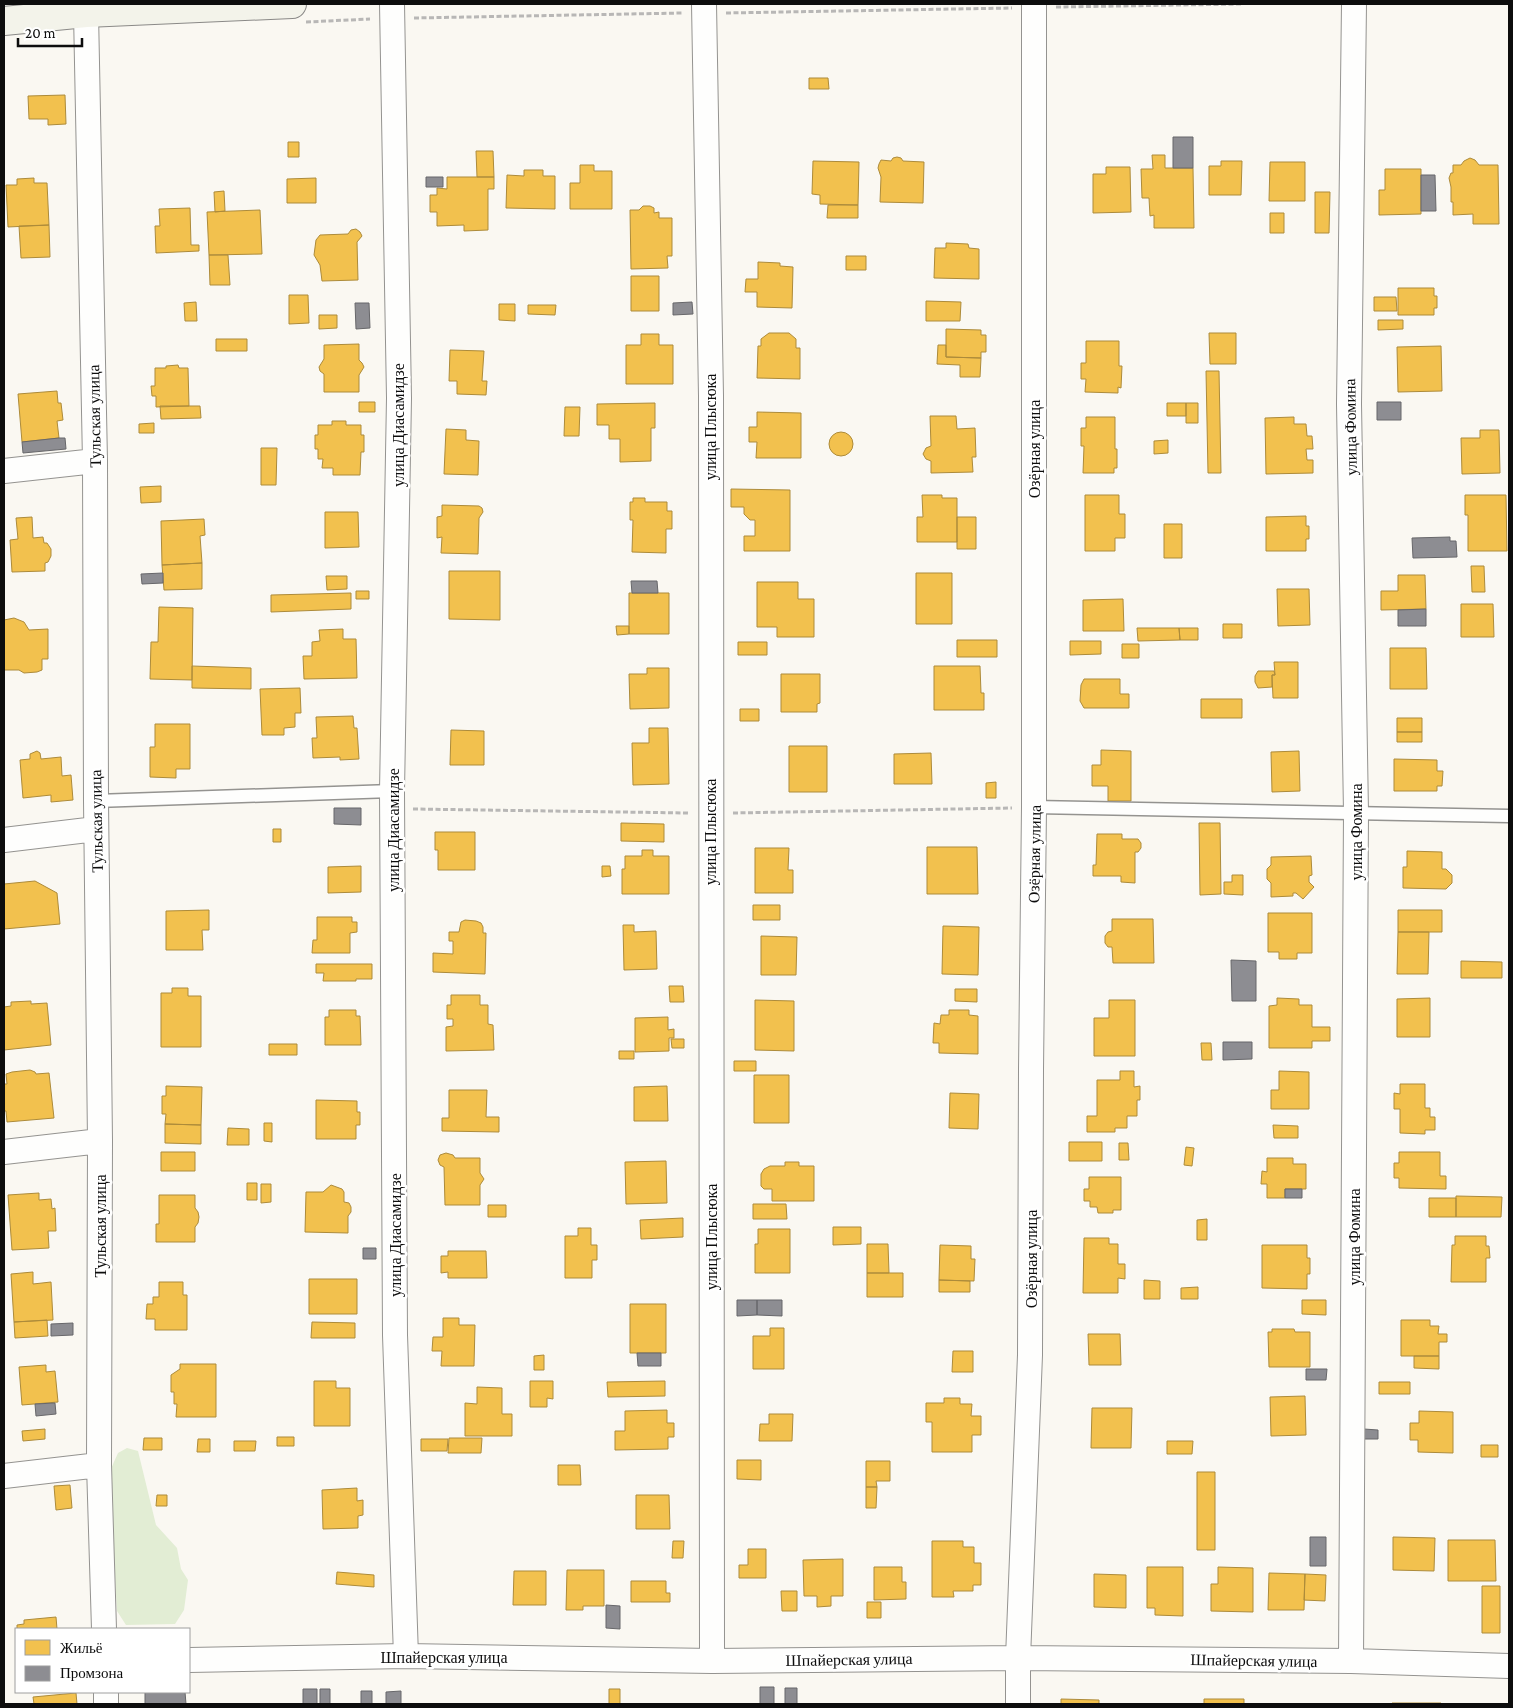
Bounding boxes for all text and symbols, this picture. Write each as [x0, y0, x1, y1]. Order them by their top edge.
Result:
scale bar [18, 15, 81, 47]
text: 20 m [25, 25, 56, 41]
street label: улица Диасамидзе [390, 363, 408, 487]
street label: Тульская улица [85, 364, 105, 468]
street label: улица Плысюка [702, 374, 720, 480]
street label: улица Фомина [1341, 378, 1361, 476]
street label: Озёрная улица [1026, 400, 1044, 498]
street label: улица Диасамидзе [385, 768, 403, 892]
street label: Тульская улица [87, 769, 107, 873]
street label: улица Плысюка [702, 779, 720, 885]
street label: улица Фомина [1348, 783, 1366, 881]
street label: Озёрная улица [1025, 805, 1045, 903]
street label: улица Диасамидзе [387, 1173, 405, 1297]
street label: Тульская улица [92, 1174, 110, 1278]
street label: улица Плысюка [703, 1184, 721, 1290]
street label: улица Фомина [1346, 1188, 1364, 1286]
street label: Озёрная улица [1023, 1210, 1041, 1308]
legend [15, 1628, 190, 1693]
text: Жильё [60, 1640, 103, 1656]
street label: Шпайерская улица [380, 1649, 508, 1667]
street label: Шпайерская улица [785, 1650, 913, 1670]
street label: Шпайерская улица [1190, 1651, 1318, 1671]
text: Промзона [60, 1665, 123, 1681]

